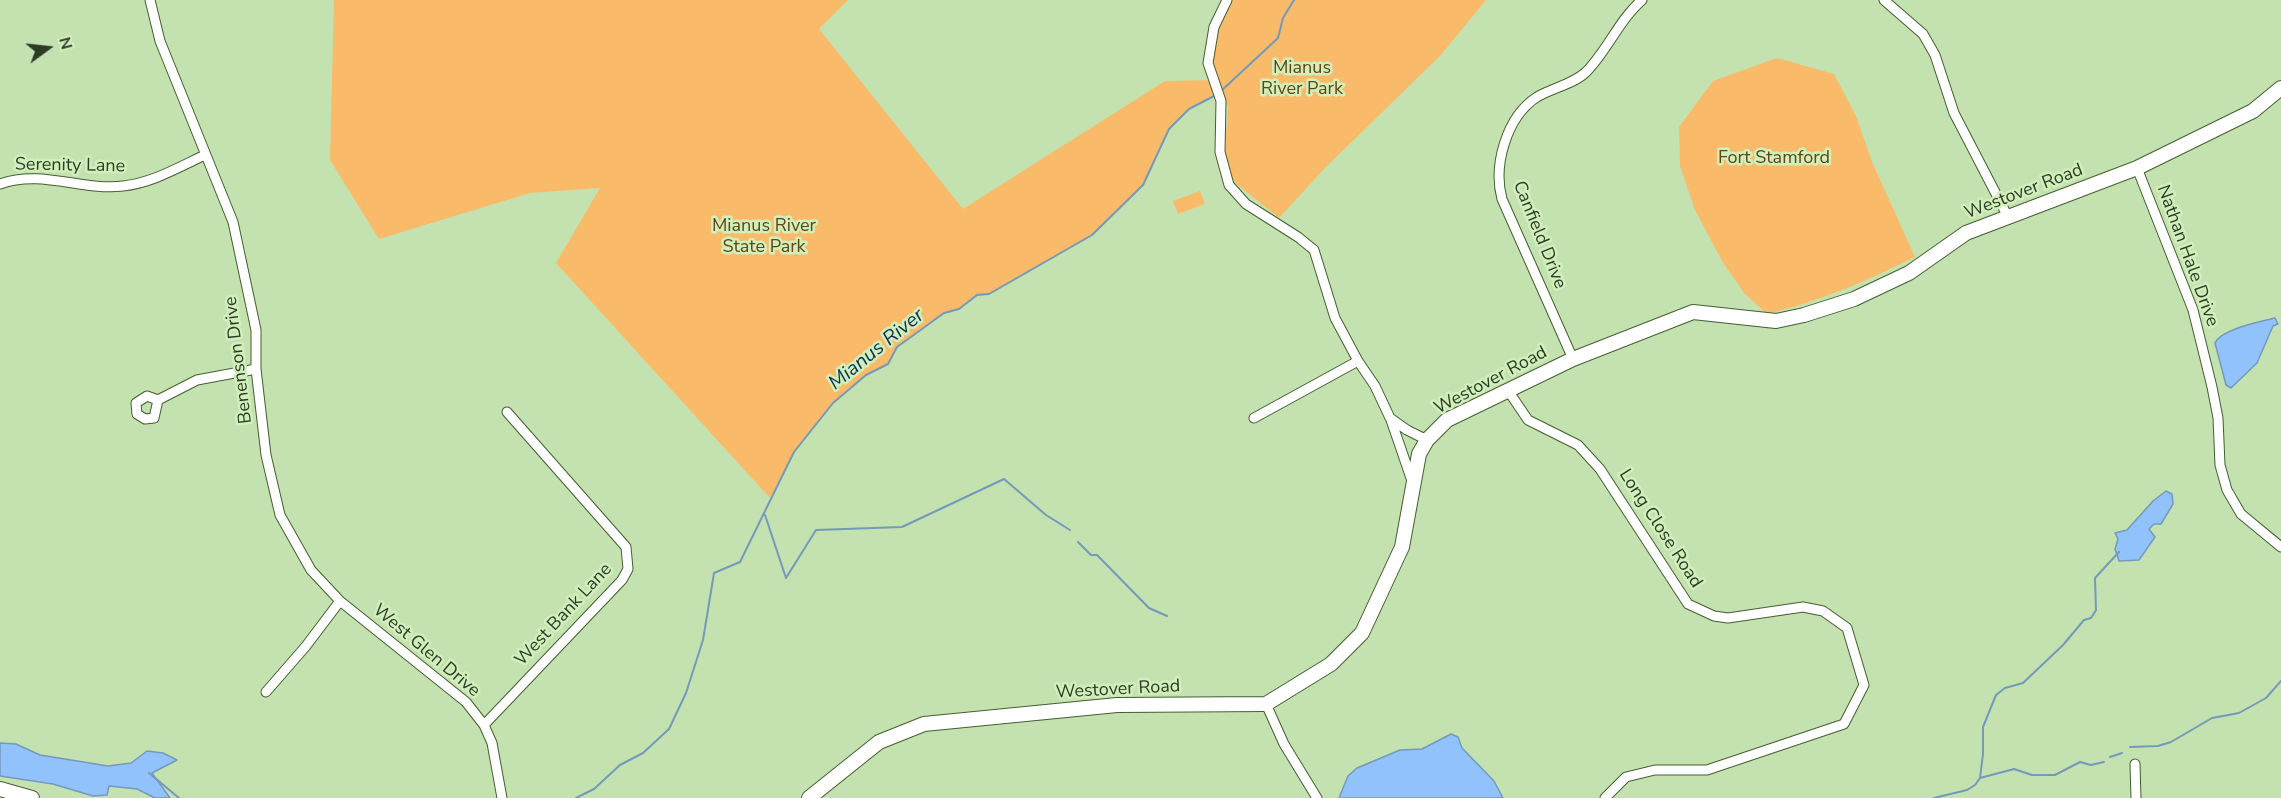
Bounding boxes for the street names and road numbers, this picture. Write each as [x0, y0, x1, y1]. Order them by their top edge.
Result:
street label: Serenity Lane [15, 154, 125, 178]
street label: Westover Road [1962, 160, 2086, 224]
street label: Canfield Drive [1508, 178, 1570, 292]
street label: Nathan Hale Drive [2151, 182, 2223, 330]
street label: Benenson Drive [220, 295, 258, 425]
street label: Westover Road [1431, 342, 1551, 420]
street label: Long Close Road [1614, 466, 1706, 592]
street label: West Bank Lane [511, 559, 617, 671]
street label: West Glen Drive [368, 600, 484, 702]
street label: Westover Road [1055, 676, 1181, 704]

